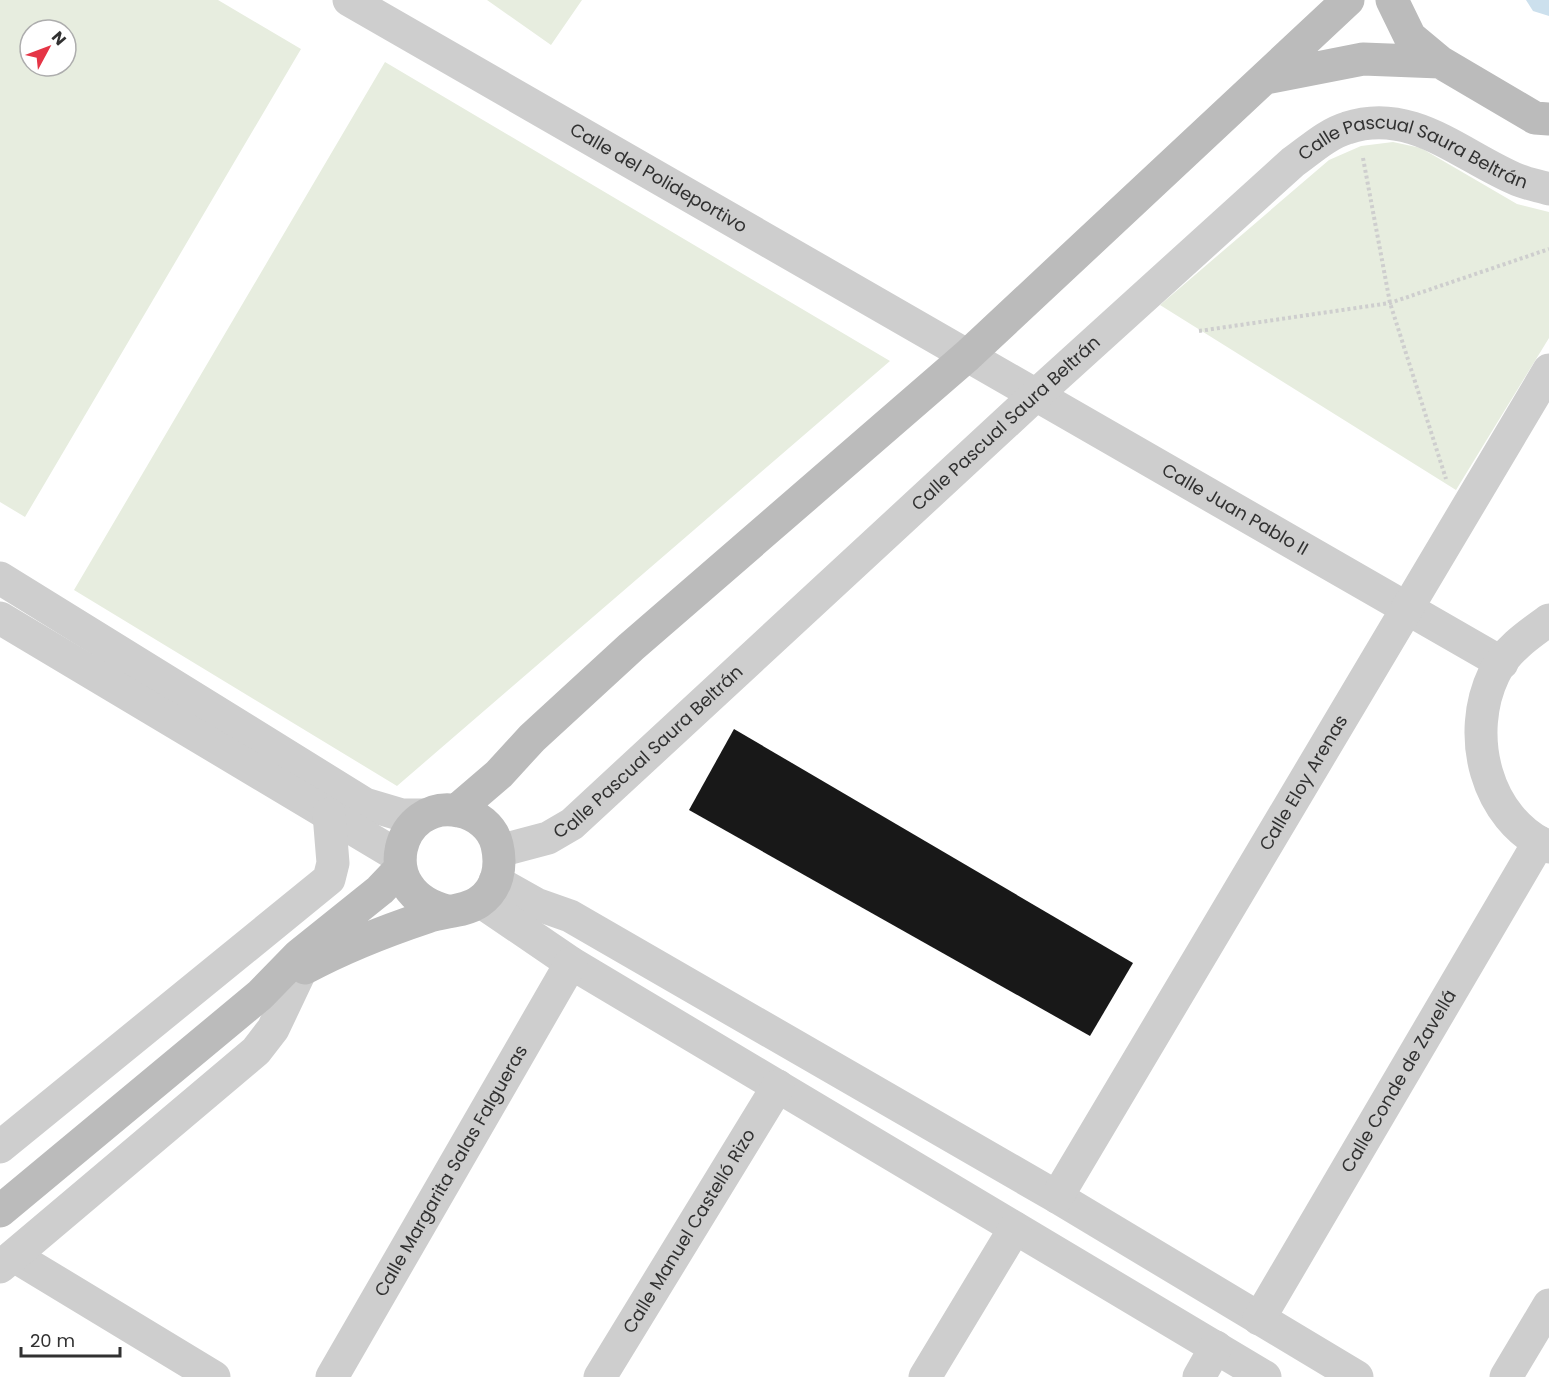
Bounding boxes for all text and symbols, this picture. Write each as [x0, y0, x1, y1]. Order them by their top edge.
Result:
north arrow [18, 18, 78, 78]
text: N [46, 26, 72, 51]
street label: Calle Pascual Saura Beltrán [1293, 110, 1531, 194]
street label: Calle del Polideportivo [565, 117, 752, 238]
street label: Calle Pascual Saura Beltrán [906, 330, 1105, 516]
street label: Calle Juan Pablo II [1157, 457, 1313, 561]
street label: Calle Pascual Saura Beltrán [548, 659, 748, 844]
street label: Calle Eloy Arenas [1253, 710, 1353, 855]
street label: Calle Conde de Zavellá [1335, 985, 1462, 1177]
street label: Calle Margarita Salas Falgueras [368, 1040, 533, 1301]
street label: Calle Manuel Castelló Rizo [617, 1124, 761, 1338]
scale bar [21, 1320, 120, 1358]
text: 20 m [30, 1328, 75, 1353]

